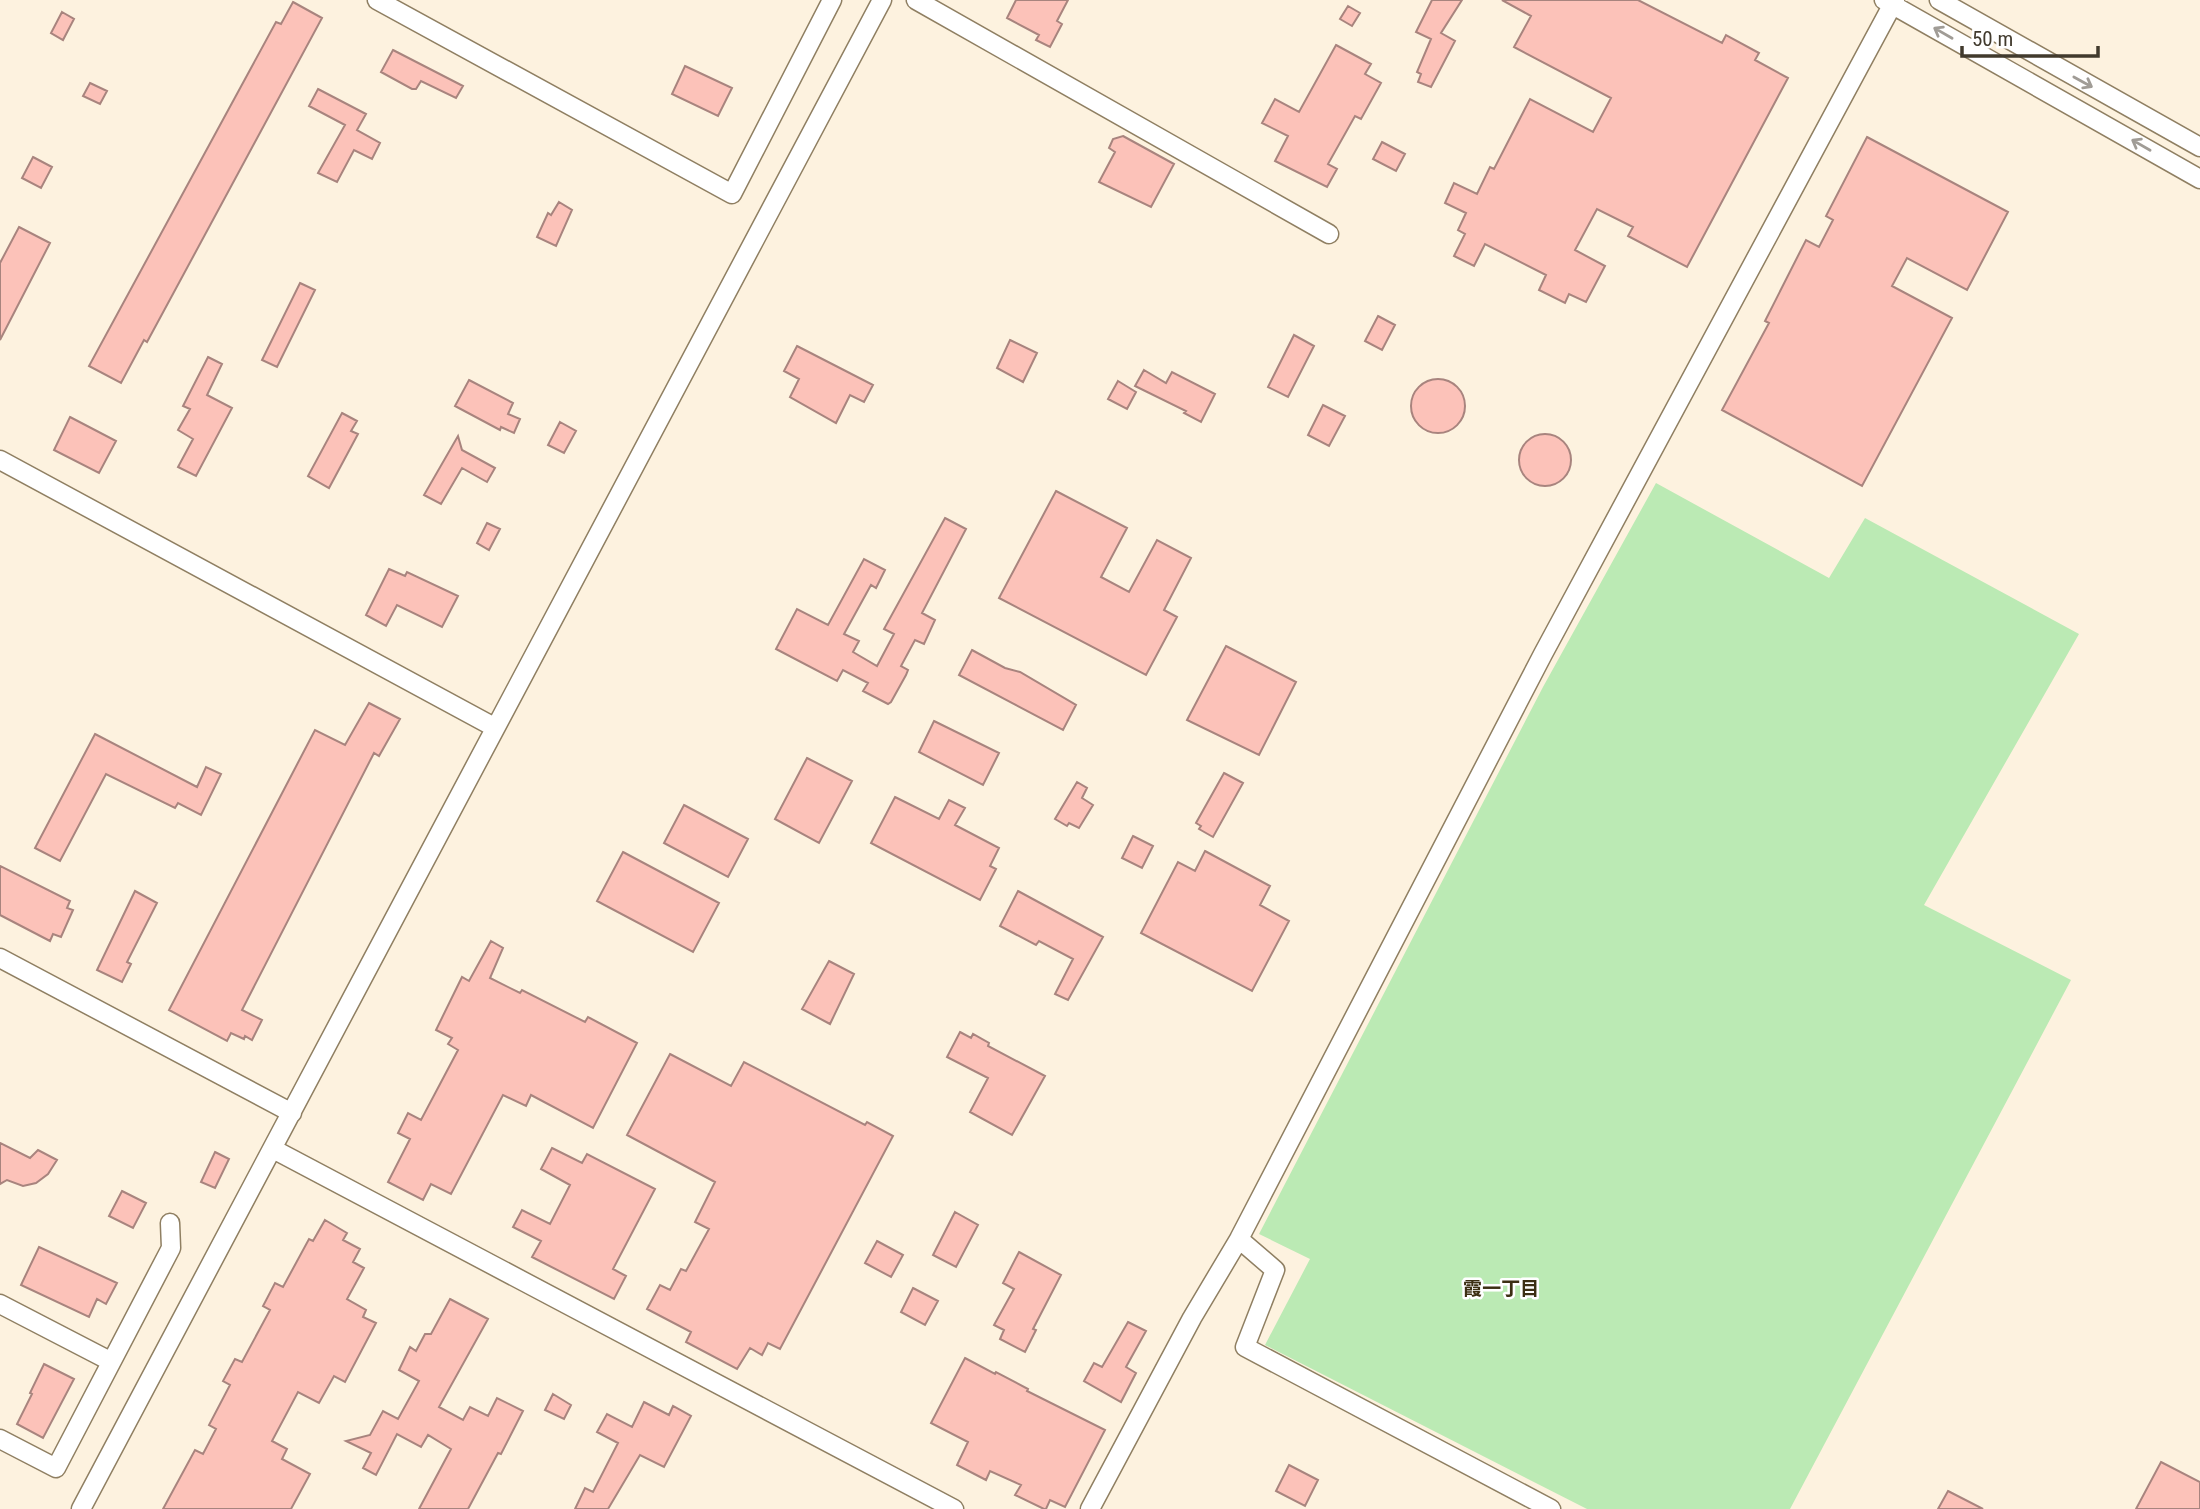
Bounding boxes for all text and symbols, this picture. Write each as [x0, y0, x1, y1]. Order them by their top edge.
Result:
scale bar [1962, 14, 2098, 58]
one-way arrow [1933, 26, 1953, 40]
text: 50 m [1972, 27, 2013, 51]
one-way arrow [2073, 75, 2093, 89]
one-way arrow [2131, 138, 2151, 152]
district label: 霞一丁目 [1463, 1277, 1539, 1300]

